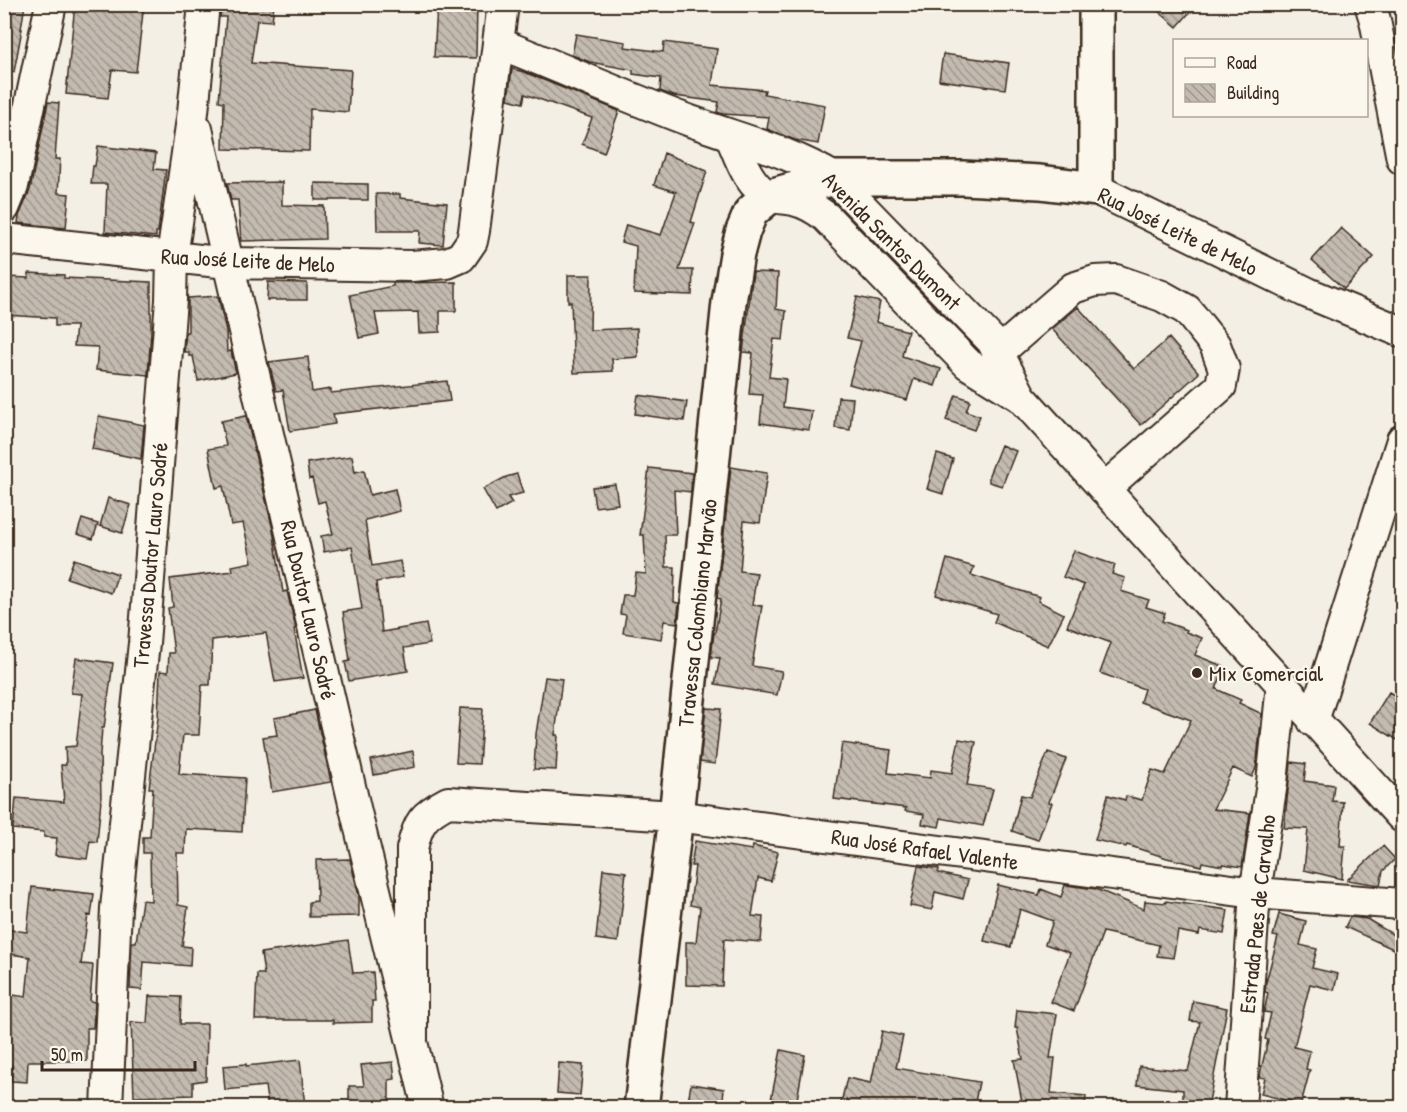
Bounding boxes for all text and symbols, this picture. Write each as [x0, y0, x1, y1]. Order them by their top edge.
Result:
legend [1173, 39, 1368, 117]
text: Road [1227, 50, 1257, 75]
text: Building [1227, 80, 1279, 105]
street label: Avenida Santos Dumont [816, 165, 968, 317]
street label: Rua José Leite de Melo [1093, 179, 1263, 283]
street label: Rua José Leite de Melo [160, 240, 336, 280]
street label: Travessa Doutor Lauro Sodré [125, 441, 175, 669]
street label: Travessa Colombiano Marvão [670, 497, 724, 729]
street label: Rua Doutor Lauro Sodré [274, 517, 344, 703]
place label: Mix Comercial [1209, 658, 1323, 688]
marker: Mix Comercial [1190, 666, 1204, 680]
street label: Estrada Paes de Carvalho [1232, 813, 1282, 1015]
street label: Rua José Rafael Valente [830, 821, 1021, 877]
scale bar [42, 1034, 195, 1072]
text: 50 m [51, 1042, 83, 1067]

